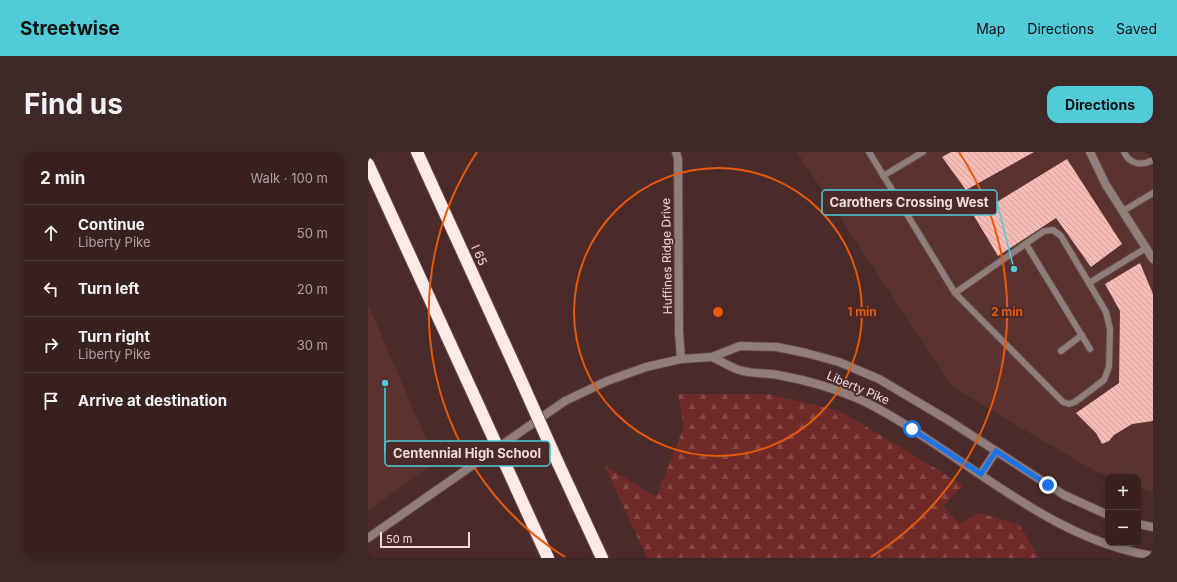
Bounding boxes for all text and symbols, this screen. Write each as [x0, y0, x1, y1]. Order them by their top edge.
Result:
text: Streetwise [20, 17, 120, 40]
text: Map [976, 20, 1005, 37]
text: Directions [1027, 20, 1094, 37]
text: Saved [1116, 20, 1157, 37]
button: Directions [1047, 86, 1153, 123]
text: Find us [24, 87, 123, 121]
text: 2 min [40, 168, 85, 188]
text: Walk · 100 m [250, 170, 328, 186]
callout: Carothers Crossing West [822, 190, 997, 215]
text: Carothers Crossing West [829, 194, 989, 210]
street label: Huffines Ridge Drive [658, 198, 675, 314]
text: Continue [78, 215, 145, 234]
icon: ahead [40, 222, 62, 244]
text: 50 m [297, 225, 328, 241]
text: Liberty Pike [78, 234, 150, 250]
street label: I 65 [468, 242, 491, 268]
icon: left [40, 278, 62, 300]
text: Turn left [78, 279, 139, 298]
text: 20 m [297, 281, 328, 297]
text: 1 min [847, 304, 877, 319]
text: 2 min [991, 304, 1023, 319]
centre of rings [711, 305, 725, 319]
text: Turn right [78, 327, 150, 346]
icon: right [40, 334, 62, 356]
text: 30 m [297, 337, 328, 353]
text: Liberty Pike [78, 346, 150, 362]
street label: Liberty Pike [824, 368, 892, 408]
icon: arrive [40, 390, 62, 412]
text: Arrive at destination [78, 391, 227, 410]
route start [903, 420, 921, 438]
callout: Centennial High School [385, 441, 550, 466]
text: Centennial High School [393, 445, 541, 461]
map controls [1105, 474, 1141, 546]
button: + [1105, 474, 1141, 510]
route end [1039, 476, 1057, 494]
button: − [1105, 510, 1141, 546]
scale bar [380, 530, 470, 549]
text: 50 m [386, 532, 412, 546]

